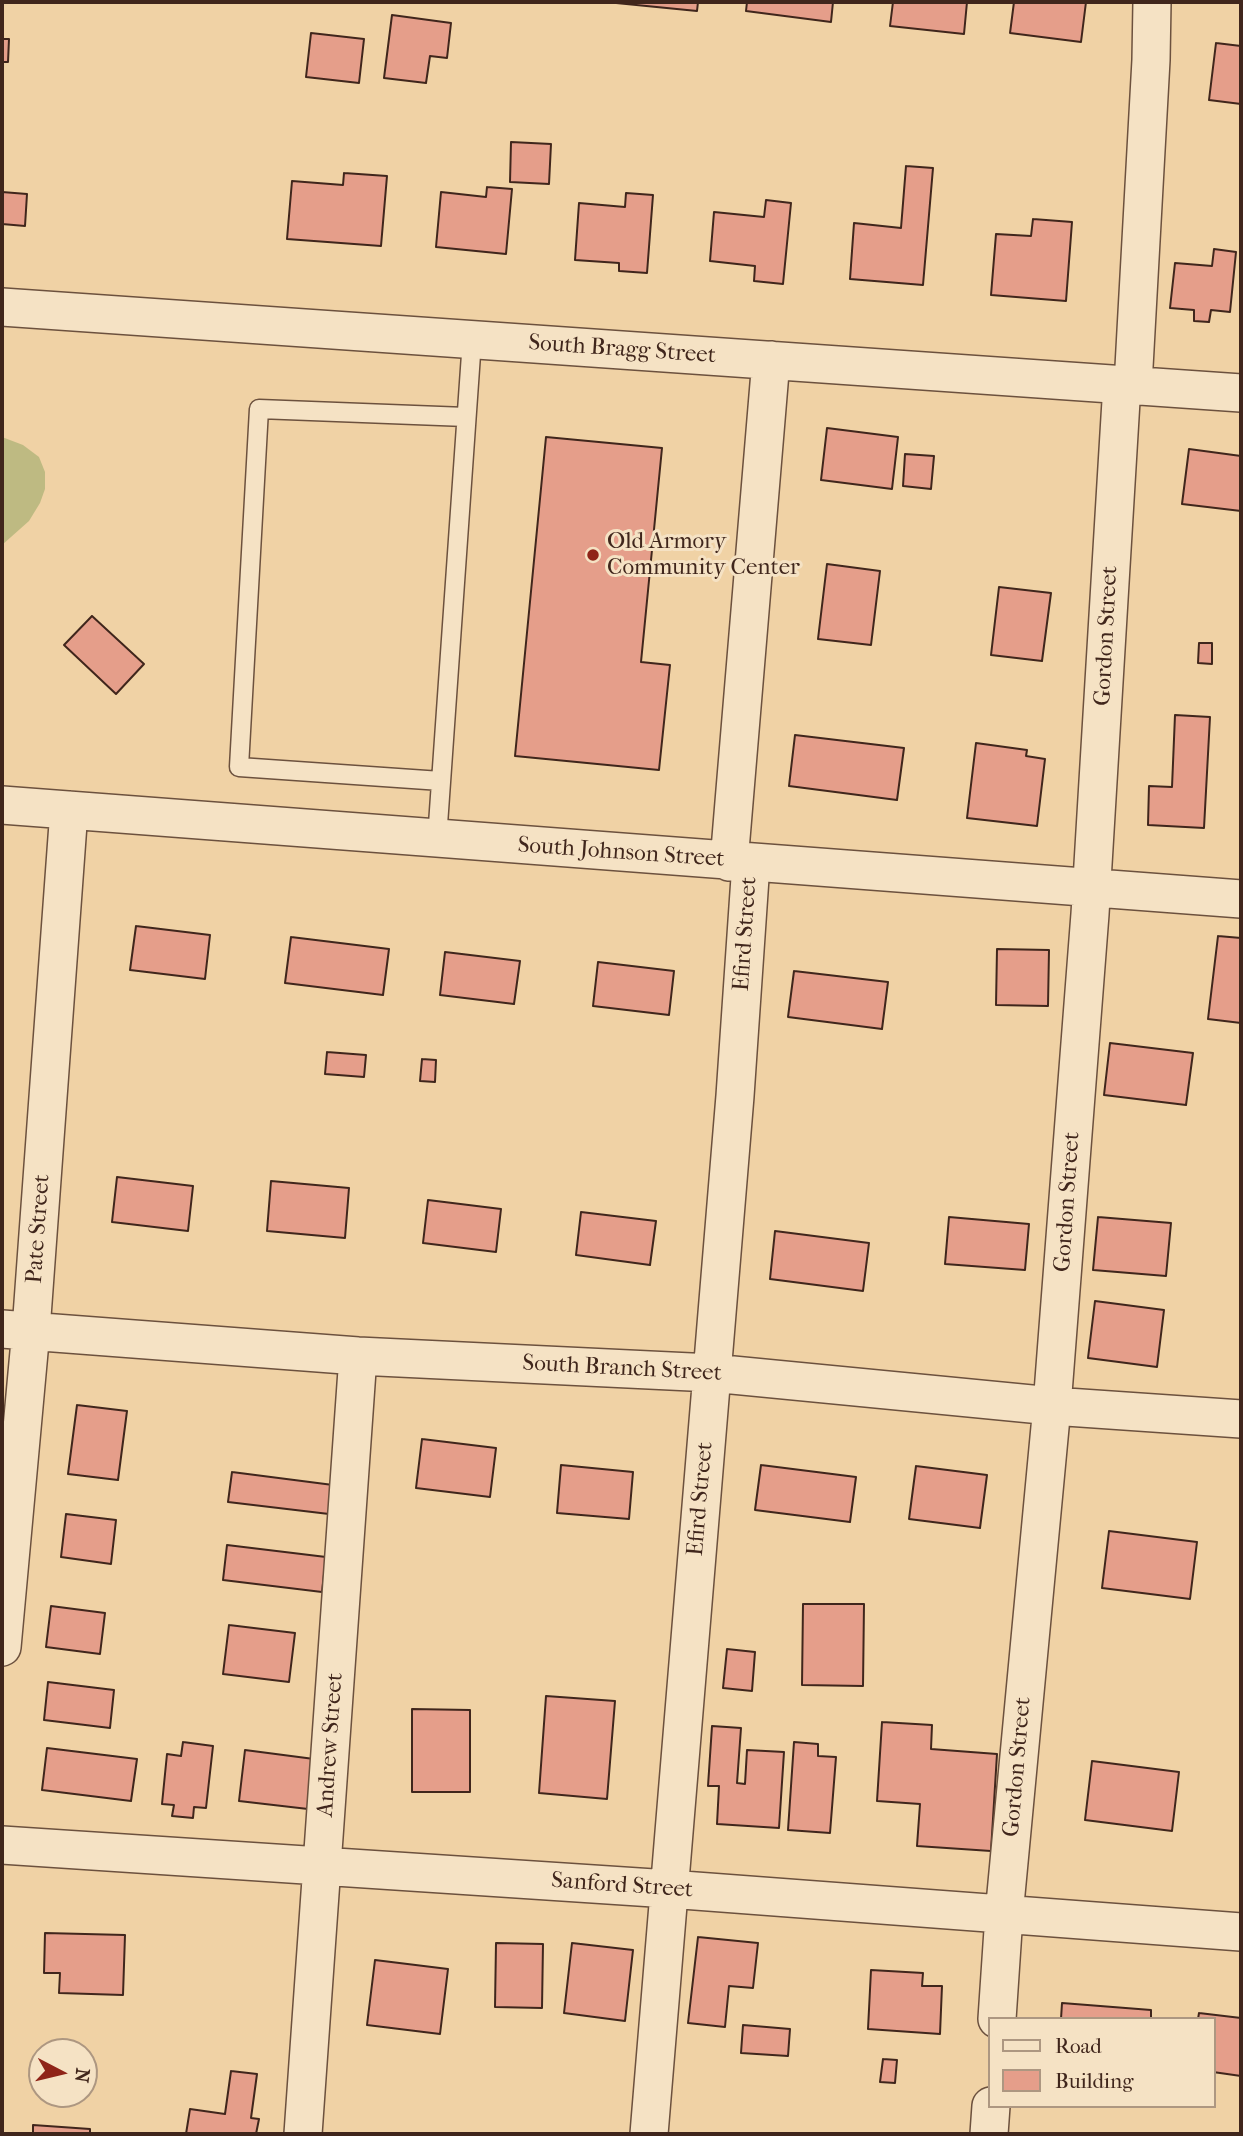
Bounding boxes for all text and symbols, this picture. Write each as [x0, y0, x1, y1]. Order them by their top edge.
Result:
street label: South Bragg Street [527, 330, 717, 370]
place label: Old Armory Community Center [607, 528, 800, 582]
marker: Old Armory Community Center [585, 547, 601, 563]
street label: Gordon Street [1090, 565, 1124, 707]
street label: South Johnson Street [517, 832, 725, 874]
street label: Efird Street [728, 876, 764, 992]
street label: Gordon Street [1049, 1131, 1087, 1273]
street label: Pate Street [21, 1173, 57, 1285]
street label: South Branch Street [522, 1350, 722, 1388]
street label: Efird Street [682, 1441, 720, 1557]
street label: Andrew Street [312, 1672, 350, 1818]
street label: Gordon Street [998, 1696, 1038, 1838]
street label: Sanford Street [550, 1867, 694, 1905]
legend [988, 2017, 1215, 2108]
text: Road [1055, 2034, 1102, 2058]
north arrow [28, 2038, 98, 2108]
text: N [70, 2067, 94, 2084]
text: Building [1055, 2069, 1133, 2093]

